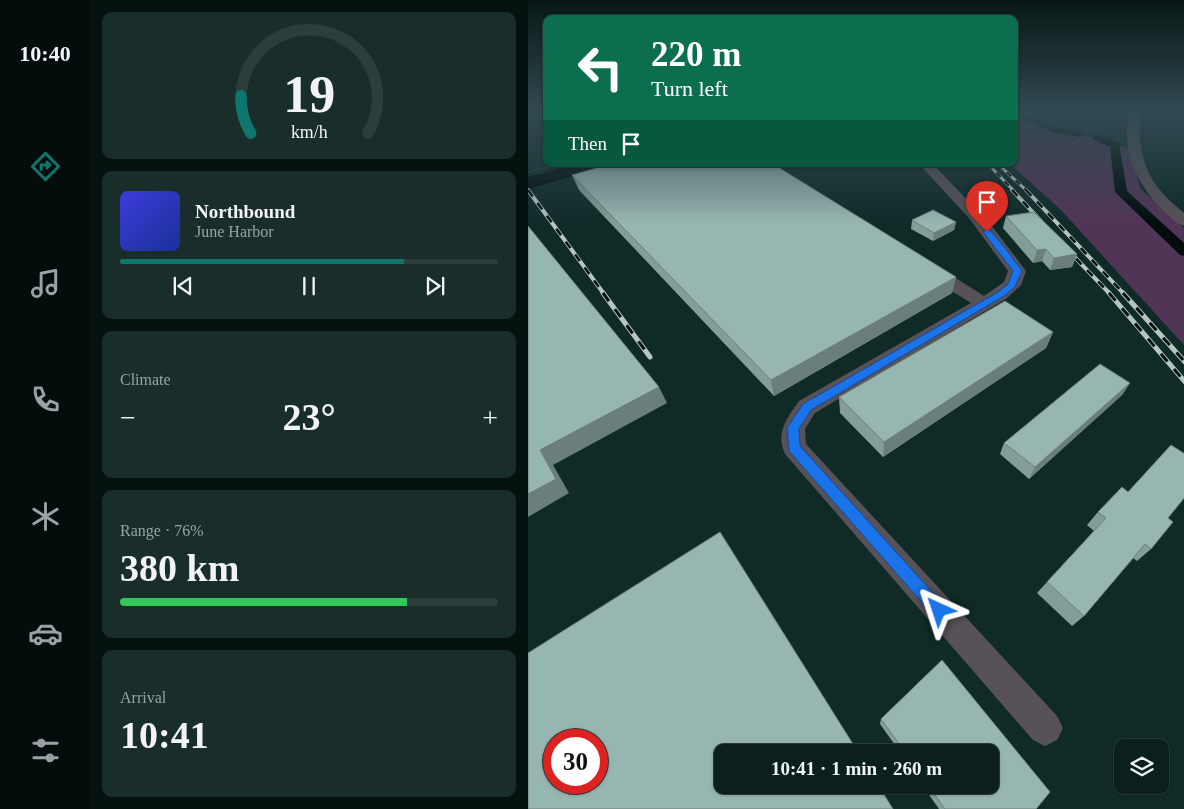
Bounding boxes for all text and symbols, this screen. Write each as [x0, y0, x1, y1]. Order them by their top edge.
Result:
icon: left [568, 35, 633, 100]
text: 220 m [651, 35, 741, 74]
text: 10:40 [19, 41, 71, 66]
text: 19 [283, 66, 335, 123]
text: Turn left [651, 76, 728, 101]
text: km/h [291, 122, 327, 142]
icon: arrive [617, 130, 645, 158]
text: Then [568, 133, 607, 154]
icon: directions [28, 149, 63, 184]
pin [966, 181, 1008, 232]
icon: arrive [973, 188, 1001, 216]
text: Northbound [195, 201, 295, 222]
text: June Harbor [195, 223, 274, 240]
icon: music [28, 266, 63, 301]
icon: previous [169, 272, 197, 300]
icon: pause [295, 272, 323, 300]
icon: next [421, 272, 449, 300]
text: Climate [120, 371, 171, 388]
icon: phone [28, 382, 63, 417]
text: 23° [282, 396, 336, 438]
text: − [120, 402, 136, 433]
text: + [482, 402, 498, 433]
icon: climate [28, 499, 63, 534]
text: Range · 76% [120, 522, 204, 539]
text: 380 km [120, 547, 239, 589]
position arrow [912, 583, 964, 635]
icon: car [28, 616, 63, 651]
text: Arrival [120, 689, 166, 706]
text: 10:41 [120, 714, 209, 756]
speed limit sign: 30 [543, 729, 608, 794]
icon: filters [28, 733, 63, 768]
map controls [1114, 739, 1169, 794]
button: layers [1114, 739, 1169, 794]
text: 10:41 · 1 min · 260 m [771, 758, 942, 779]

